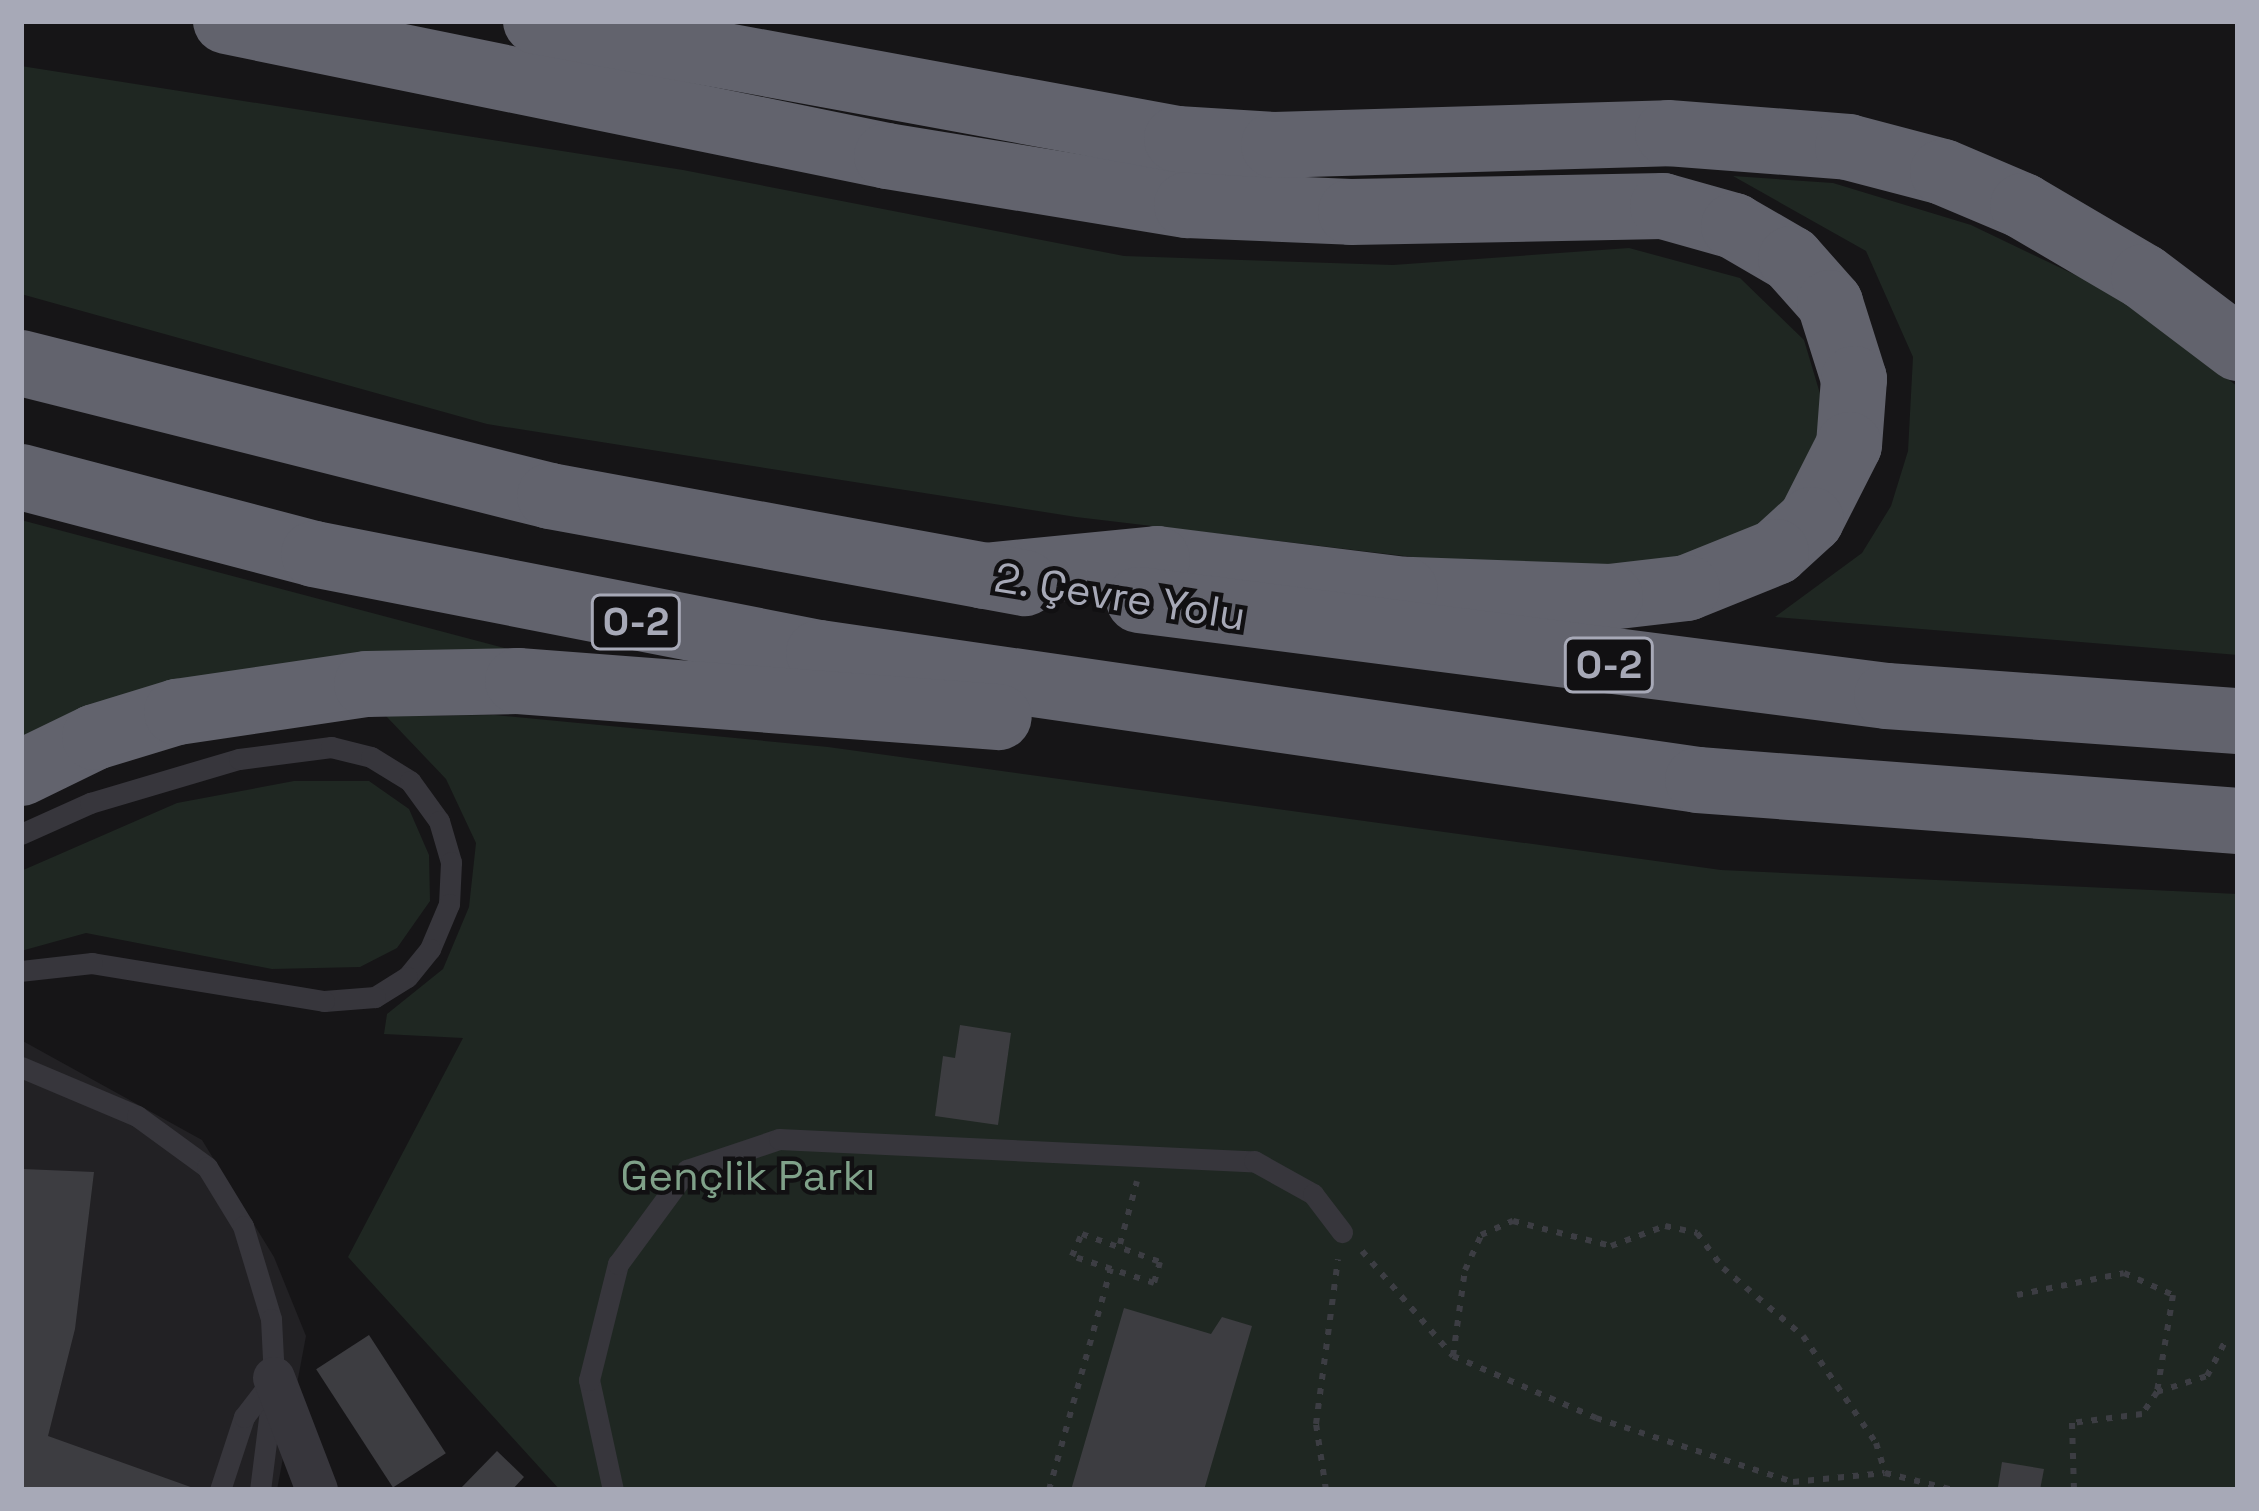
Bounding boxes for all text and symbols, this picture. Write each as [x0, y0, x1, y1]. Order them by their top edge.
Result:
street label: 2. Çevre Yolu [990, 552, 1250, 642]
road number: O-2 [588, 589, 684, 655]
road number: O-2 [1561, 632, 1657, 698]
park label: Gençlik Parkı [620, 1151, 876, 1201]

